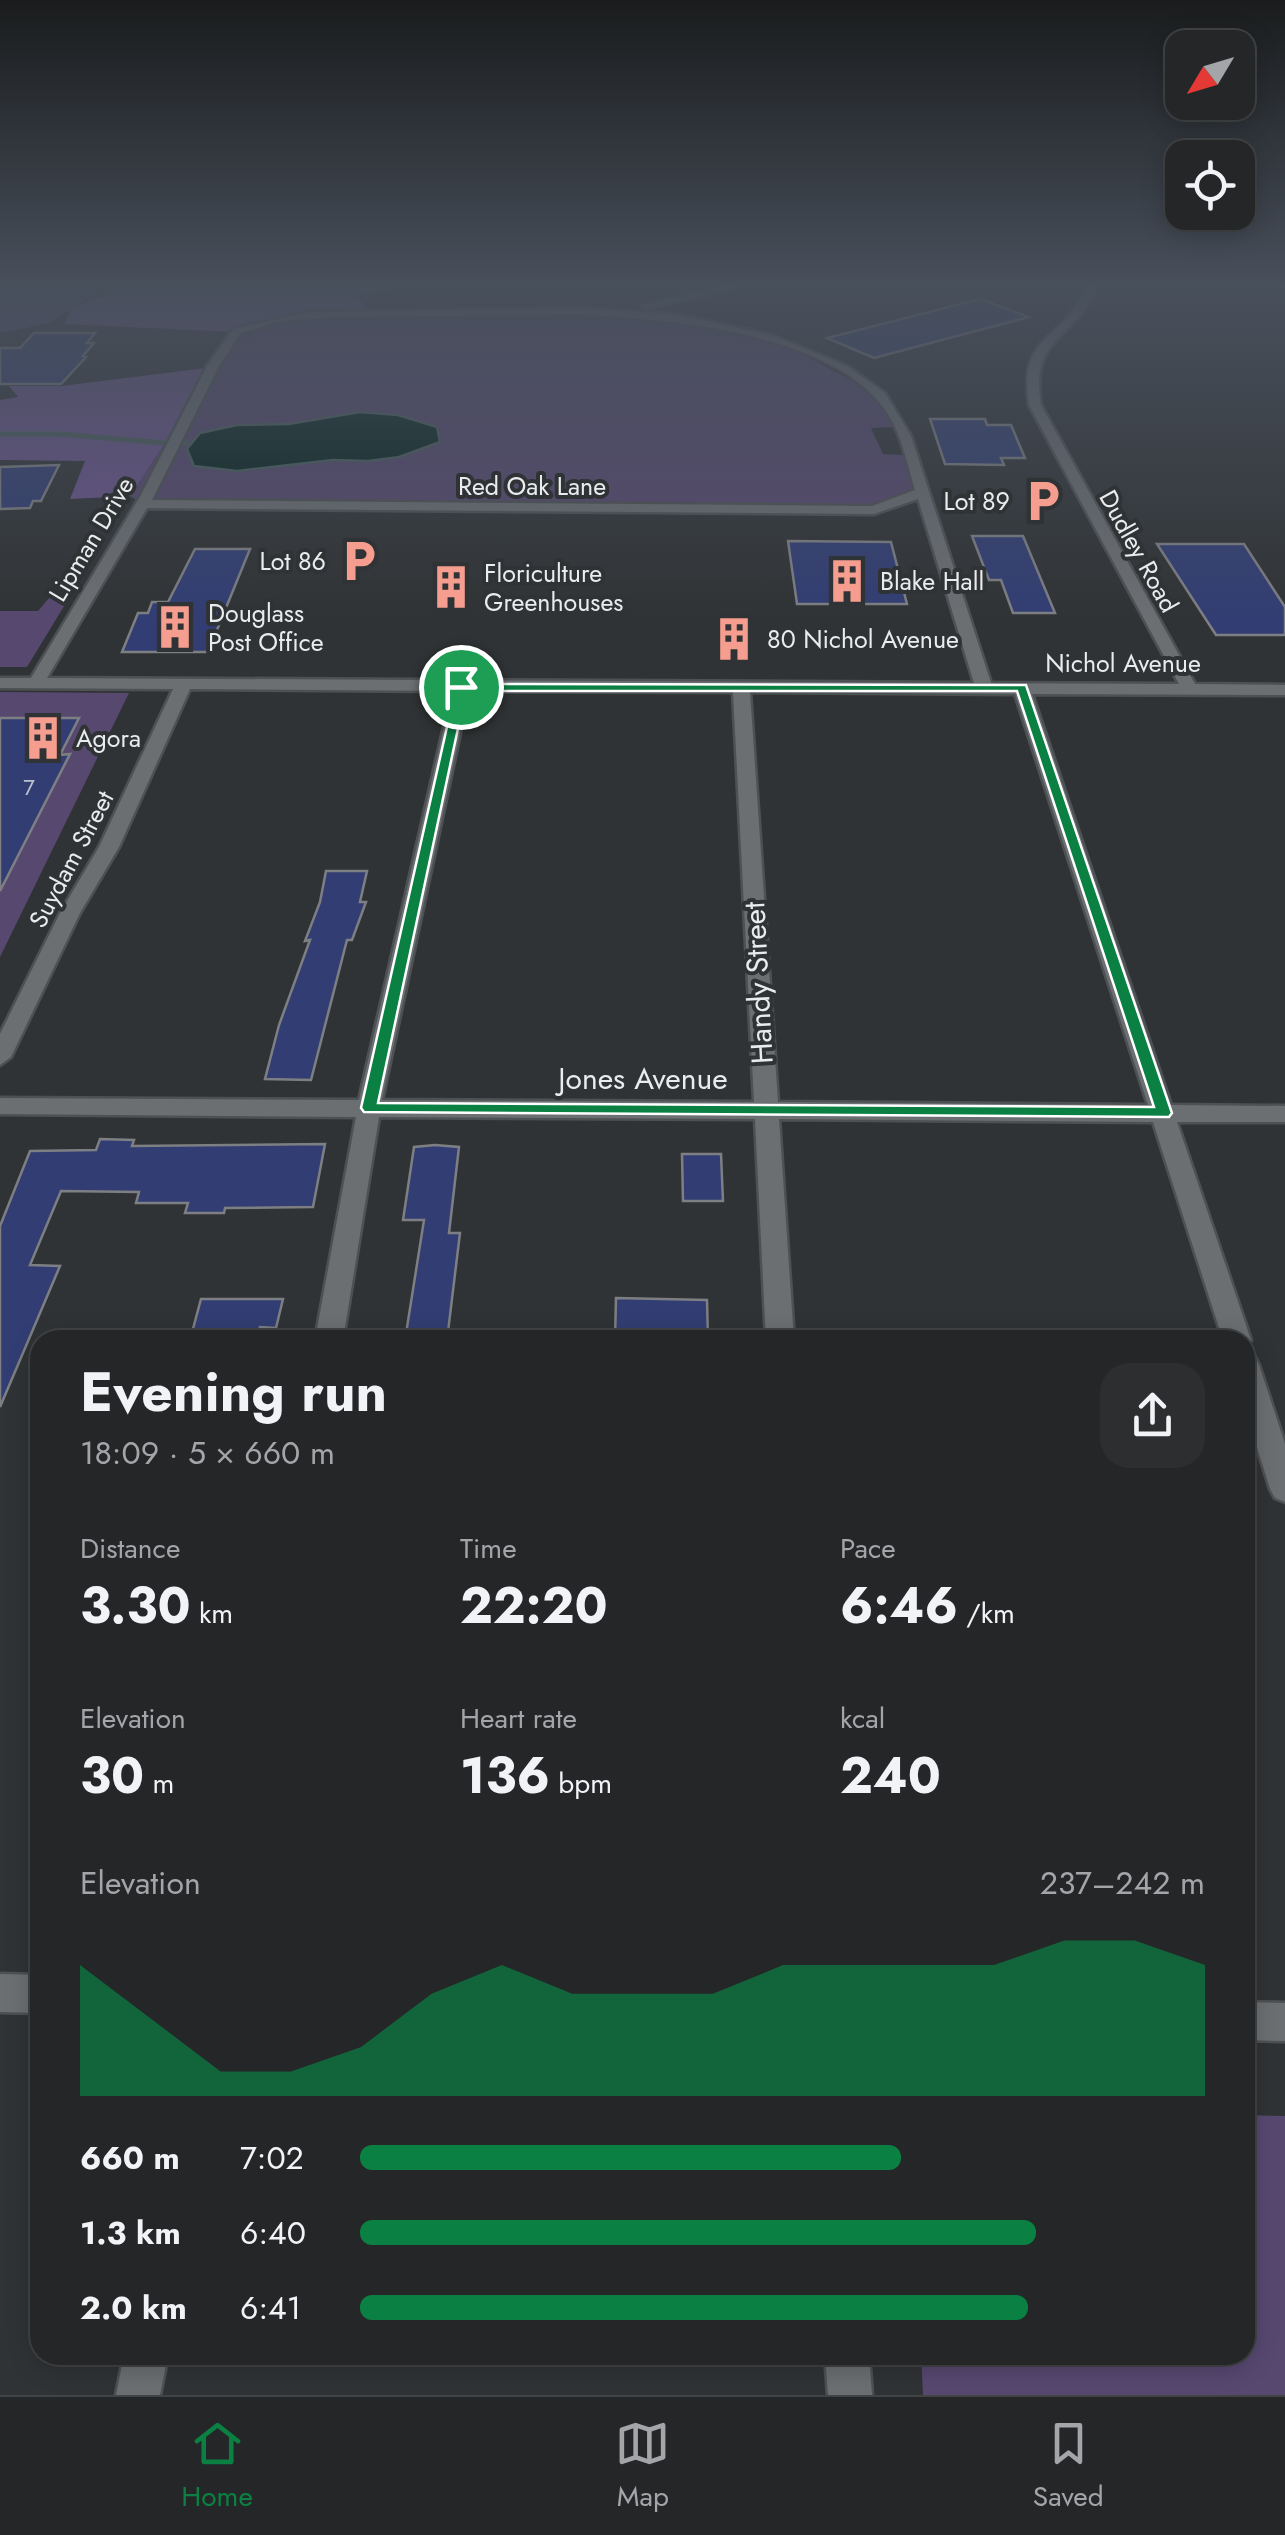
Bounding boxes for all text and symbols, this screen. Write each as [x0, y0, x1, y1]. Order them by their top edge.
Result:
north arrow [1165, 30, 1255, 120]
map controls [1165, 30, 1255, 230]
button: locate [1165, 140, 1255, 230]
street label: Red Oak Lane [458, 468, 606, 504]
street label: Lipman Drive [40, 470, 142, 608]
parking icon: Lot 89 [1019, 477, 1067, 525]
place label: Lot 89 [944, 483, 1010, 519]
street label: Dudley Road [1091, 483, 1187, 619]
parking icon: Lot 86 [335, 537, 383, 585]
place label: Lot 86 [260, 543, 326, 579]
place label: Floriculture Greenhouses [484, 555, 623, 620]
building icon: Blake Hall [823, 557, 871, 605]
building icon: Floriculture Greenhouses [427, 563, 475, 611]
place label: Blake Hall [880, 563, 984, 599]
place label: Douglass Post Office [208, 595, 324, 660]
building icon: Douglass Post Office [151, 603, 199, 651]
building icon: 80 Nichol Avenue [710, 615, 758, 663]
place label: 80 Nichol Avenue [767, 621, 959, 657]
pin [419, 645, 504, 730]
street label: Nichol Avenue [1045, 645, 1201, 681]
icon: arrive [434, 660, 489, 715]
building icon: Agora [19, 714, 67, 762]
place label: Agora [76, 720, 141, 756]
house number: 7 [23, 771, 35, 803]
street label: Suydam Street [20, 784, 122, 934]
street label: Handy Street [732, 900, 784, 1065]
street label: Jones Avenue [554, 1057, 728, 1100]
text: Evening run [80, 1352, 387, 1432]
button: share [1100, 1363, 1205, 1468]
text: 18:09 · 5 × 660 m [80, 1430, 335, 1476]
text: Distance [80, 1528, 180, 1569]
text: Time [460, 1528, 517, 1569]
text: Pace [840, 1528, 896, 1569]
text: 3.30 [80, 1569, 191, 1642]
text: 22:20 [460, 1569, 608, 1642]
text: 6:46 [840, 1569, 958, 1642]
text: km [191, 1593, 233, 1634]
text: /km [958, 1593, 1015, 1634]
text: Elevation [80, 1698, 186, 1739]
text: Heart rate [460, 1698, 577, 1739]
text: kcal [840, 1698, 885, 1739]
text: 30 [80, 1739, 144, 1812]
text: 136 [460, 1739, 550, 1812]
text: 240 [840, 1739, 941, 1812]
text: m [144, 1763, 174, 1804]
text: bpm [550, 1763, 612, 1804]
text: Elevation [80, 1860, 201, 1906]
text: 237–242 m [1040, 1860, 1205, 1906]
text: 660 m [80, 2135, 180, 2181]
text: 7:02 [240, 2135, 304, 2181]
text: 1.3 km [80, 2210, 181, 2256]
text: 6:40 [240, 2210, 306, 2256]
text: 2.0 km [80, 2285, 187, 2331]
text: 6:41 [240, 2285, 301, 2331]
tab: Home [181, 2416, 253, 2517]
tab: Map [615, 2416, 670, 2517]
tab: Saved [1033, 2416, 1104, 2517]

